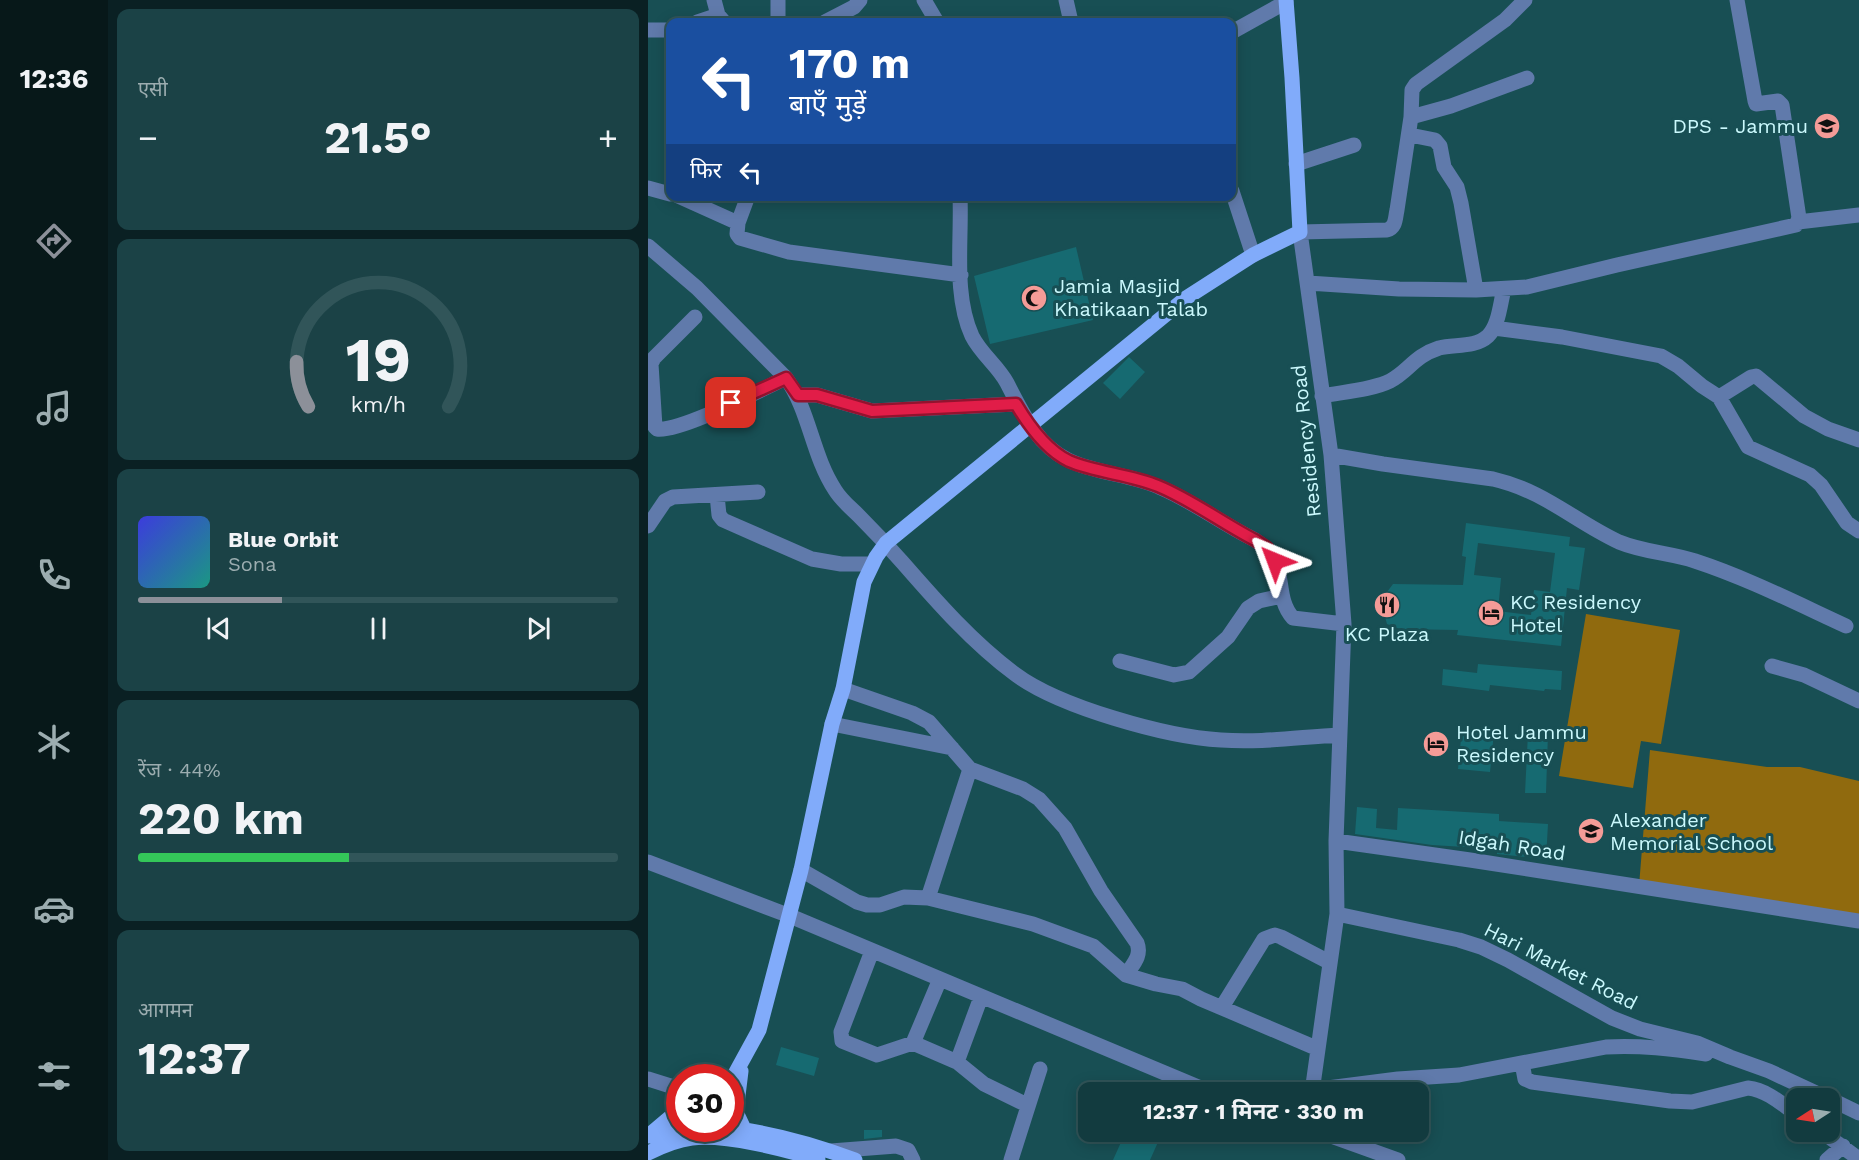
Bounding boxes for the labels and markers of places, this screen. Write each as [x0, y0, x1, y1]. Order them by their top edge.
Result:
school or university icon: DPS - Jammu [1812, 111, 1842, 141]
place label: DPS - Jammu [1672, 114, 1808, 138]
place label: Jamia Masjid Khatikaan Talab [1054, 274, 1208, 321]
mosque icon: Jamia Masjid Khatikaan Talab [1019, 283, 1049, 313]
pin [705, 377, 756, 428]
restaurant icon: KC Plaza [1372, 590, 1402, 620]
place label: KC Residency Hotel [1510, 590, 1642, 637]
hotel icon: KC Residency Hotel [1476, 598, 1506, 628]
place label: KC Plaza [1345, 622, 1429, 646]
place label: Hotel Jammu Residency [1456, 720, 1587, 767]
hotel icon: Hotel Jammu Residency [1421, 729, 1451, 759]
place label: Alexander Memorial School [1610, 808, 1773, 855]
school or university icon: Alexander Memorial School [1576, 816, 1606, 846]

